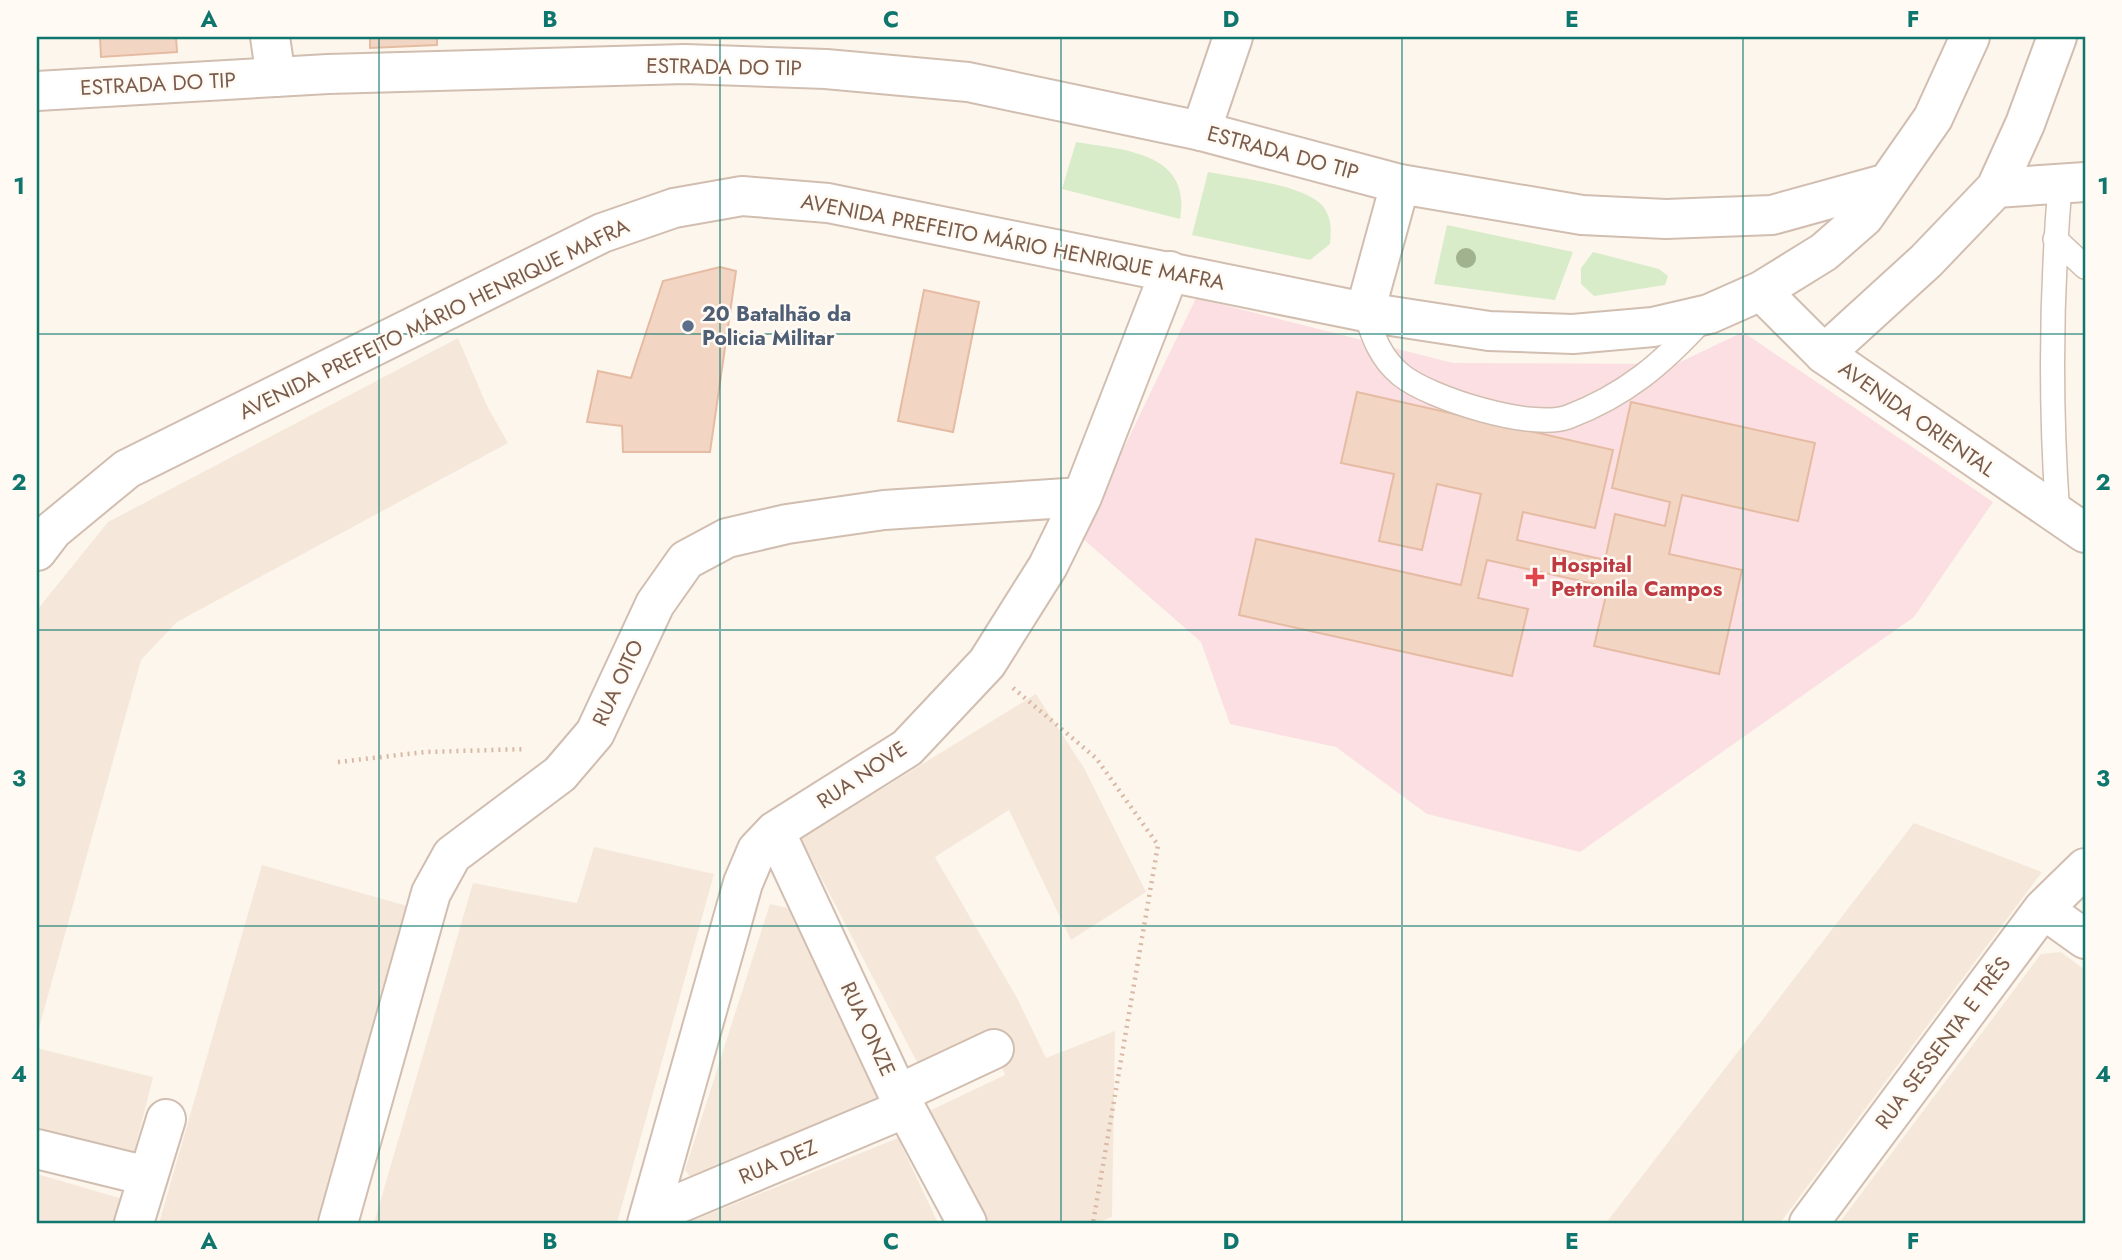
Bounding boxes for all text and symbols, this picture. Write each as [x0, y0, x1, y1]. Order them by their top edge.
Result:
text: A [200, 2, 218, 36]
text: B [542, 2, 558, 36]
text: C [883, 2, 899, 36]
text: D [1223, 2, 1240, 36]
text: E [1565, 2, 1579, 36]
text: F [1907, 2, 1919, 36]
street label: ESTRADA DO TIP [646, 51, 802, 83]
street label: ESTRADA DO TIP [79, 65, 237, 103]
street label: ESTRADA DO TIP [1204, 118, 1362, 188]
text: 1 [13, 169, 25, 203]
text: 1 [2097, 169, 2109, 203]
street label: AVENIDA PREFEITO MÁRIO HENRIQUE MAFRA [799, 186, 1228, 298]
street label: AVENIDA PREFEITO MÁRIO HENRIQUE MAFRA [234, 211, 634, 427]
place label: 20 Batalhão da Policia Militar [702, 299, 851, 353]
marker: 20 Batalhão da Policia Militar [680, 318, 696, 334]
street label: AVENIDA ORIENTAL [1833, 354, 2002, 485]
text: 2 [11, 465, 27, 499]
text: 2 [2095, 465, 2111, 499]
place label: Hospital Petronila Campos [1551, 550, 1723, 604]
marker: Hospital Petronila Campos [1525, 567, 1545, 587]
street label: RUA OITO [585, 635, 651, 731]
street label: RUA NOVE [811, 734, 913, 816]
text: 3 [12, 761, 26, 795]
text: 3 [2096, 761, 2110, 795]
street label: RUA SESSENTA E TRÊS [1868, 950, 2018, 1136]
street label: RUA ONZE [833, 977, 903, 1081]
text: 4 [11, 1057, 27, 1091]
text: 4 [2095, 1057, 2111, 1091]
street label: RUA DEZ [734, 1132, 822, 1192]
text: A [200, 1224, 218, 1258]
text: B [542, 1224, 558, 1258]
text: C [883, 1224, 899, 1258]
text: D [1223, 1224, 1240, 1258]
text: E [1565, 1224, 1579, 1258]
text: F [1907, 1224, 1919, 1258]

